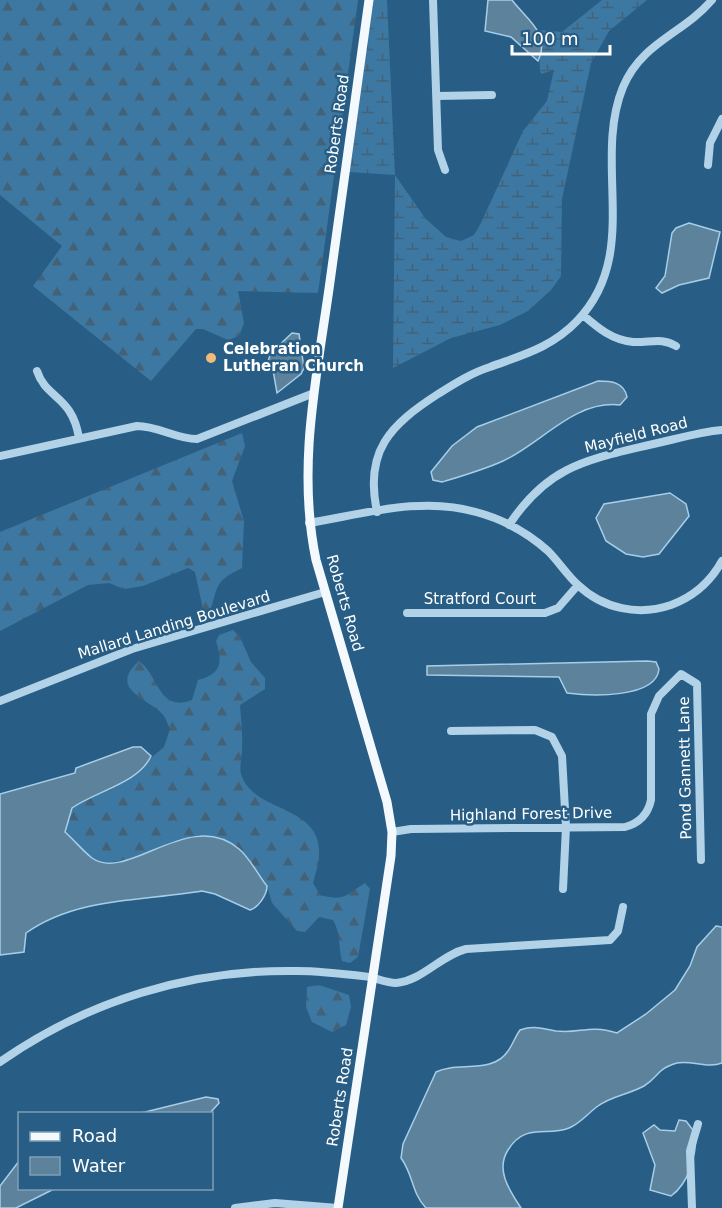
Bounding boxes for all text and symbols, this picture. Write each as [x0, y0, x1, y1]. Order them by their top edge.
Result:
scale bar [512, 18, 610, 56]
text: 100 m [521, 28, 579, 49]
street label: Roberts Road [321, 73, 353, 175]
place label: Celebration Lutheran Church [223, 340, 364, 375]
marker: Celebration Lutheran Church [204, 351, 218, 365]
street label: Mayfield Road [582, 413, 690, 457]
street label: Roberts Road [323, 552, 367, 654]
street label: Mallard Landing Boulevard [76, 587, 272, 663]
street label: Stratford Court [424, 590, 536, 608]
street label: Pond Gannett Lane [675, 696, 695, 840]
street label: Highland Forest Drive [450, 804, 612, 824]
street label: Roberts Road [323, 1046, 357, 1148]
legend [18, 1112, 213, 1190]
text: Road [72, 1125, 117, 1146]
text: Water [72, 1155, 126, 1176]

